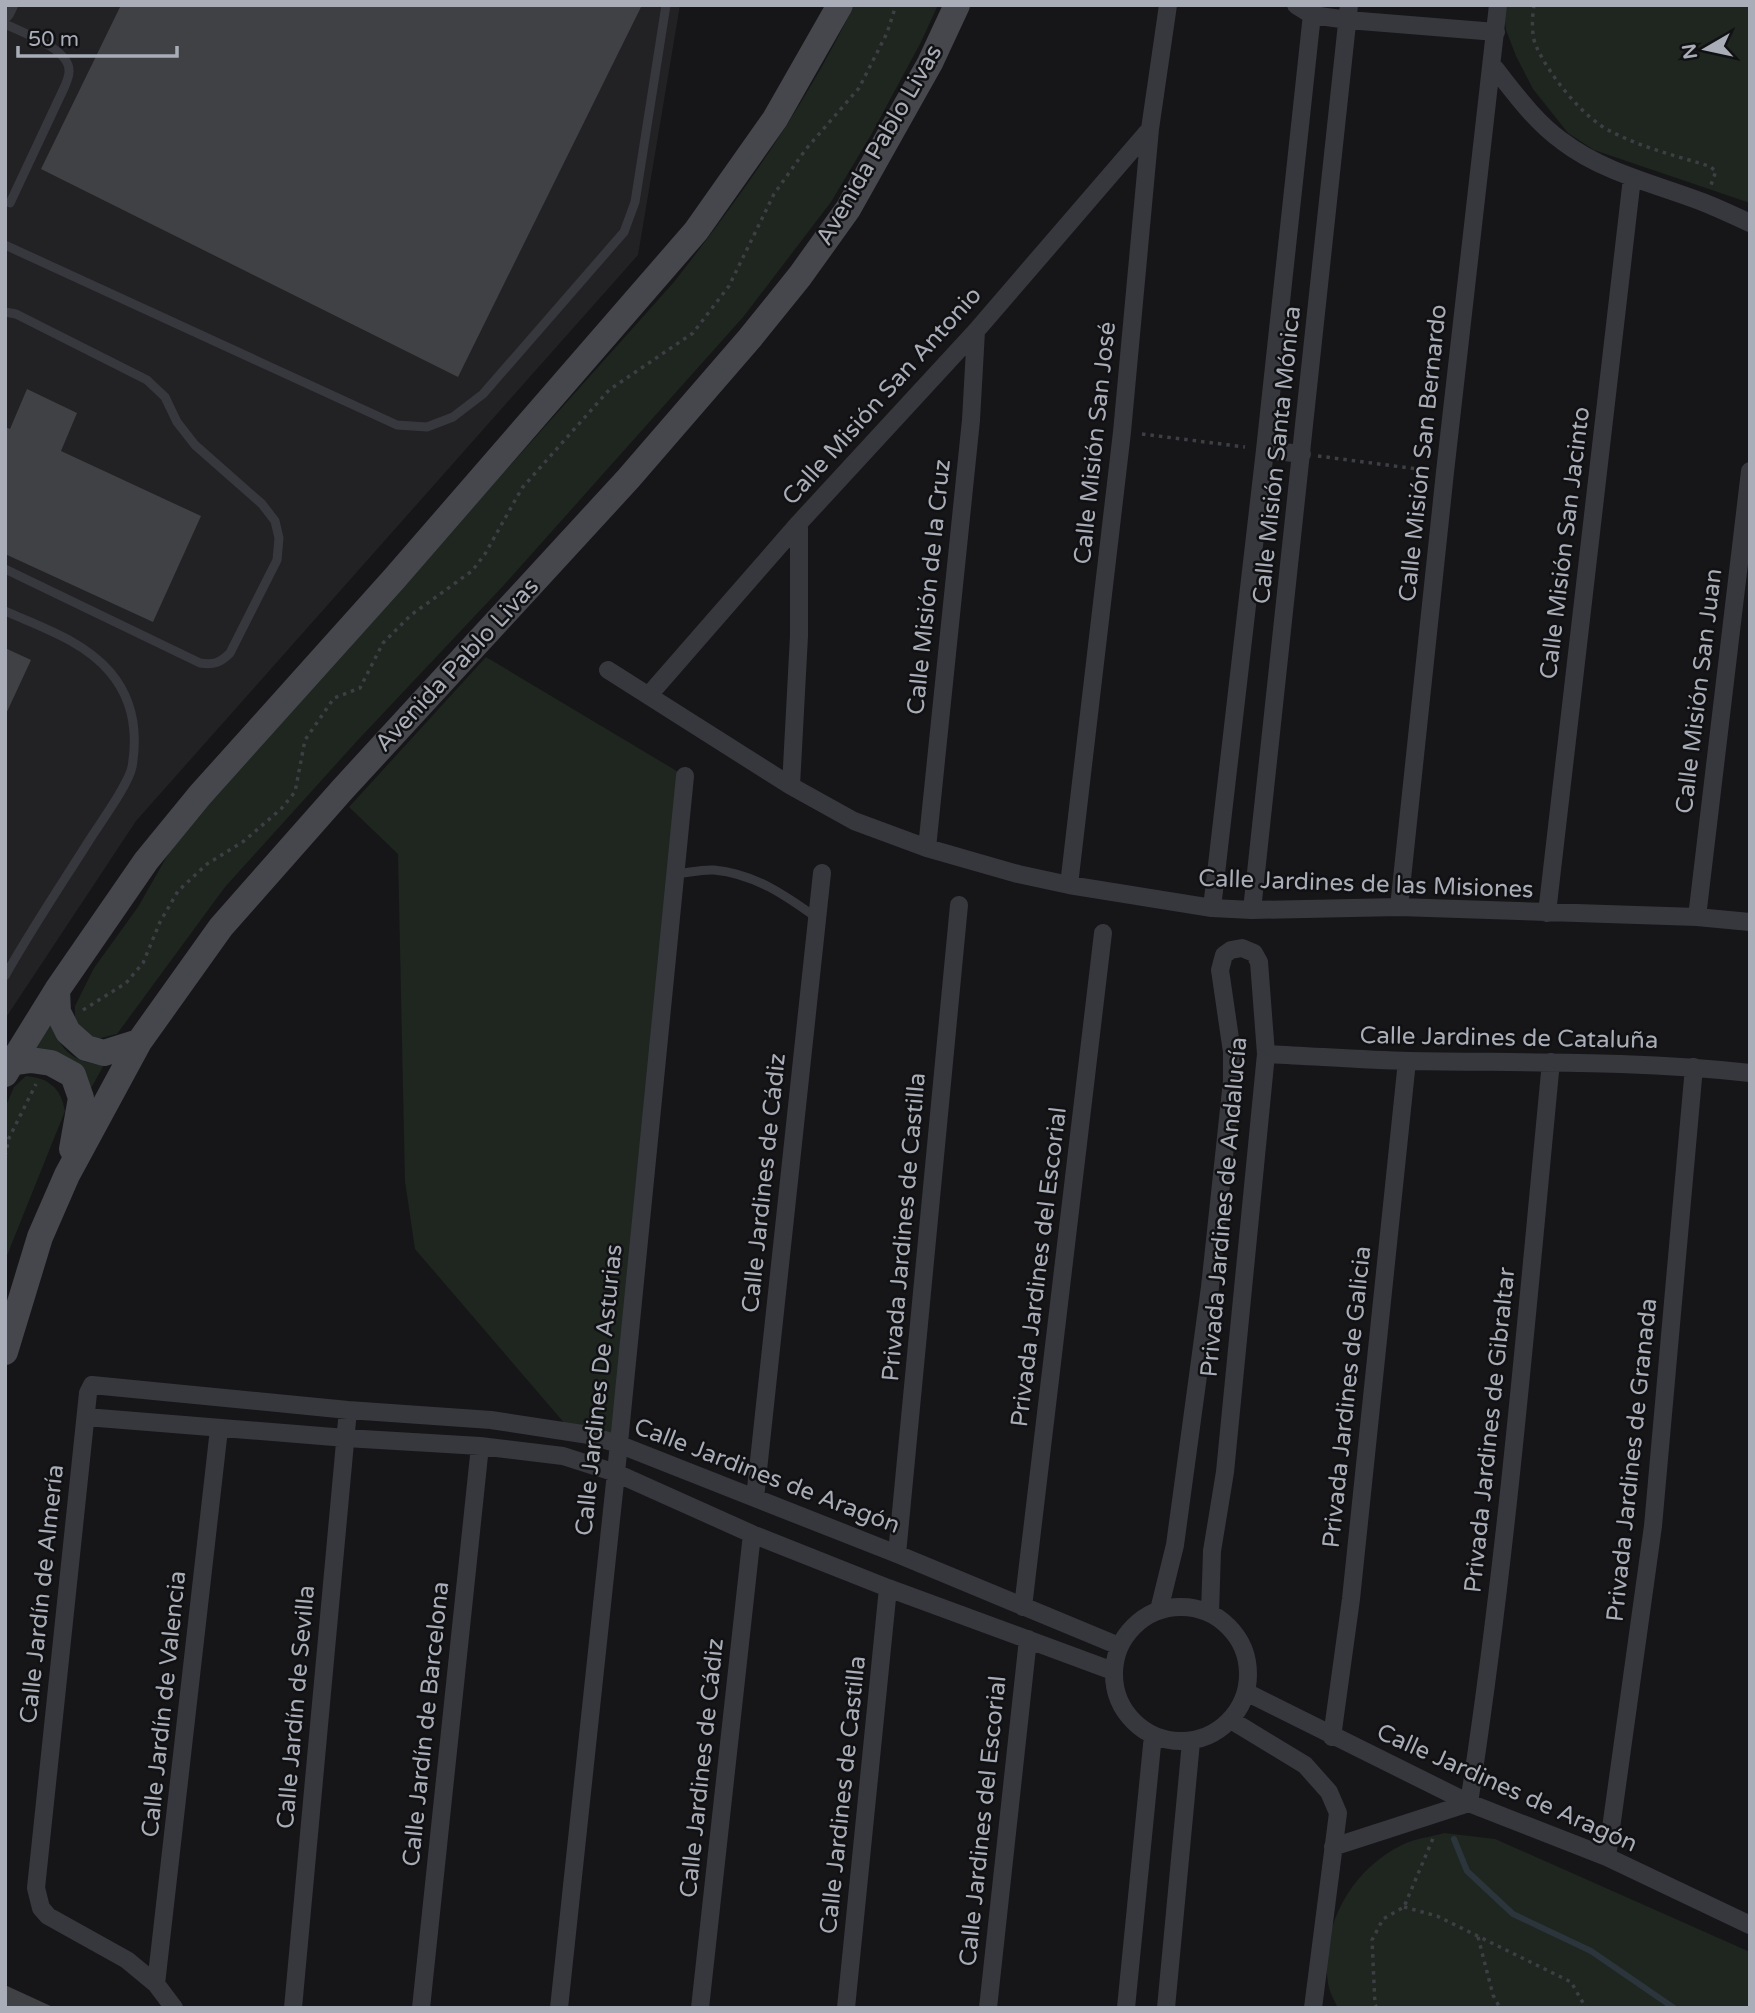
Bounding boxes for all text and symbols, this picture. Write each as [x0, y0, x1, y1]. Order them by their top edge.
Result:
scale bar [18, 14, 177, 58]
north arrow [1671, 14, 1741, 84]
text: 50 m [28, 27, 79, 52]
street label: Avenida Pablo Livas [810, 39, 948, 251]
text: N [1678, 42, 1702, 61]
street label: Calle Misión San Antonio [776, 281, 988, 511]
street label: Calle Misión San Bernardo [1393, 303, 1453, 603]
street label: Calle Misión Santa Mónica [1247, 304, 1307, 606]
street label: Calle Misión San José [1068, 320, 1122, 566]
street label: Calle Misión San Jacinto [1534, 405, 1596, 681]
street label: Calle Misión de la Cruz [901, 458, 957, 716]
street label: Calle Misión San Juan [1670, 567, 1728, 815]
street label: Avenida Pablo Livas [369, 572, 545, 758]
street label: Calle Jardines de las Misiones [1198, 864, 1534, 904]
street label: Calle Jardines de Cataluña [1359, 1021, 1659, 1055]
street label: Privada Jardines de Andalucía [1195, 1036, 1253, 1378]
street label: Calle Jardines de Cádiz [736, 1052, 792, 1314]
street label: Privada Jardines de Castilla [876, 1071, 932, 1383]
street label: Privada Jardines del Escorial [1005, 1105, 1073, 1429]
street label: Calle Jardines De Asturias [569, 1243, 629, 1537]
street label: Privada Jardines de Galicia [1317, 1245, 1377, 1549]
street label: Privada Jardines de Gibraltar [1458, 1265, 1522, 1594]
street label: Privada Jardines de Granada [1601, 1297, 1663, 1623]
street label: Calle Jardines de Aragón [630, 1412, 904, 1540]
street label: Calle Jardín de Almería [14, 1463, 70, 1725]
street label: Calle Jardín de Valencia [136, 1569, 192, 1839]
street label: Calle Jardín de Barcelona [397, 1580, 455, 1868]
street label: Calle Jardín de Sevilla [271, 1584, 321, 1830]
street label: Calle Jardines de Cádiz [674, 1637, 730, 1899]
street label: Calle Jardines de Castilla [814, 1654, 872, 1936]
street label: Calle Jardines del Escorial [953, 1674, 1013, 1968]
street label: Calle Jardines de Aragón [1372, 1717, 1642, 1859]

